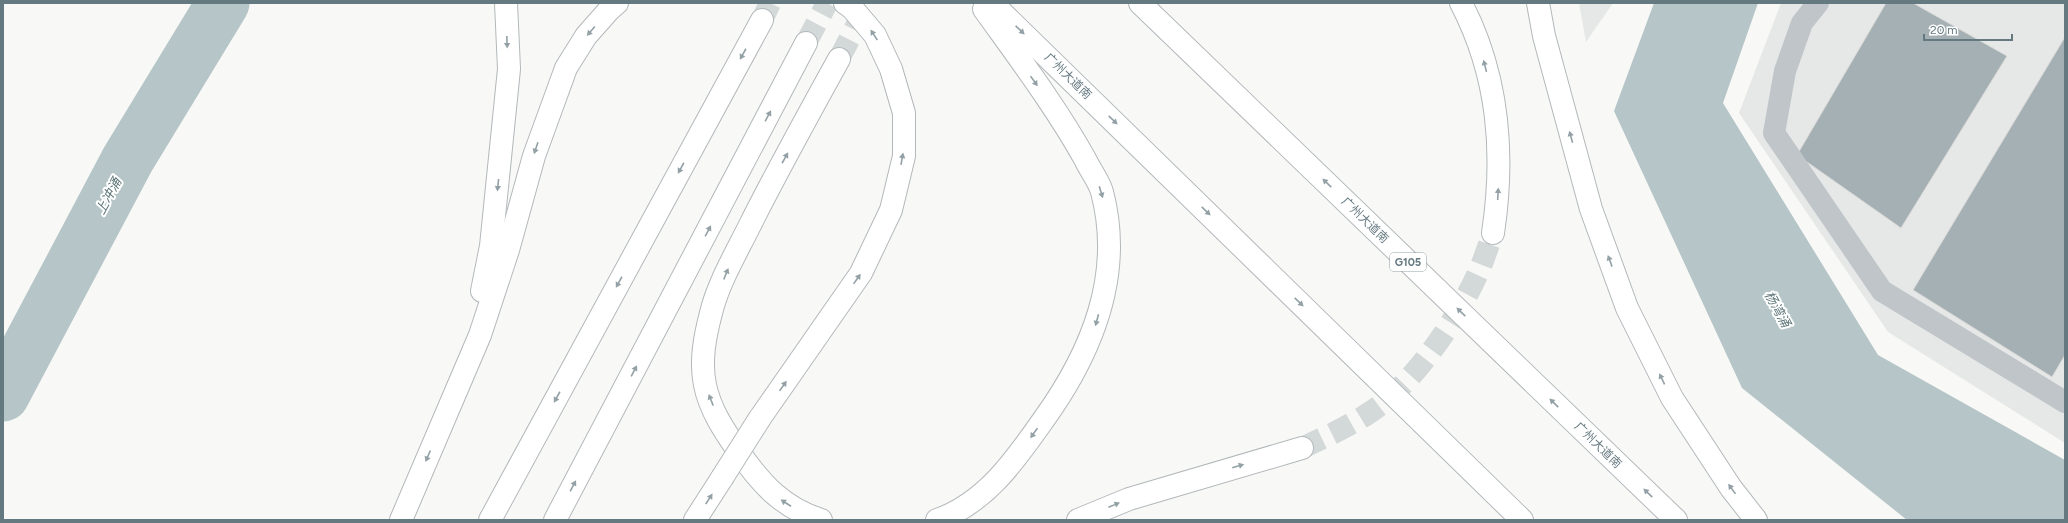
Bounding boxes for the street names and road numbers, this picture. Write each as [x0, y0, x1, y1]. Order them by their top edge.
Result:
street label: 广州大道南 [1042, 50, 1094, 102]
street label: 广州大道南 [1339, 194, 1391, 246]
road number: G105 [1390, 253, 1426, 271]
street label: 广州大道南 [1572, 419, 1624, 471]

